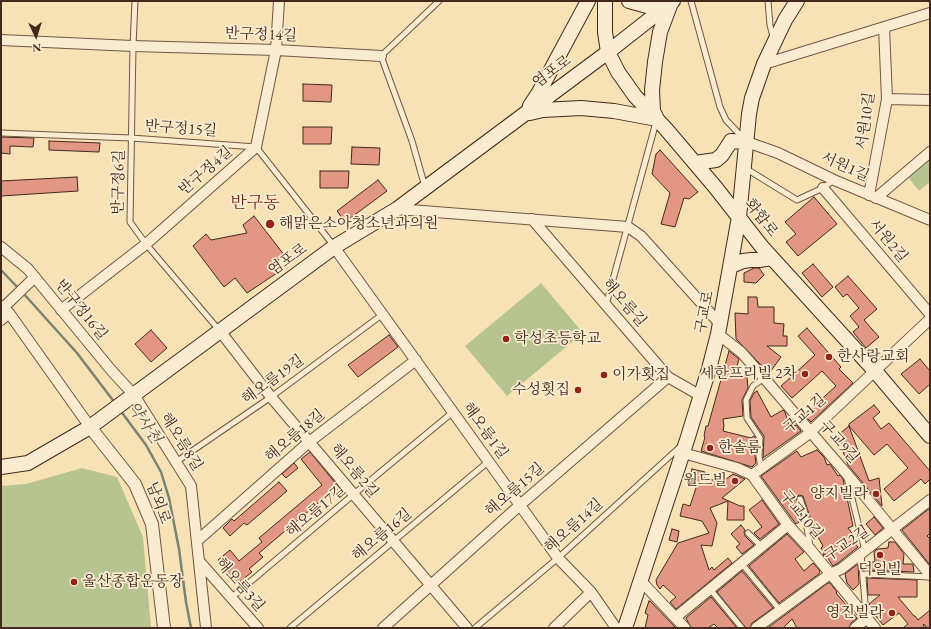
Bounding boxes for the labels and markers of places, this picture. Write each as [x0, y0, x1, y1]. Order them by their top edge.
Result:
place label: 해맑은소아청소년과의원 [279, 215, 438, 233]
marker: 해맑은소아청소년과의원 [264, 218, 276, 230]
place label: 학성초등학교 [514, 330, 601, 348]
marker: 학성초등학교 [501, 334, 511, 344]
place label: 한사랑교회 [837, 348, 909, 366]
marker: 한사랑교회 [824, 352, 834, 362]
place label: 세한프리빌 2차 [700, 365, 797, 383]
place label: 이가횟집 [612, 366, 670, 384]
marker: 세한프리빌 2차 [800, 369, 810, 379]
marker: 이가횟집 [599, 370, 609, 380]
place label: 수성횟집 [512, 381, 570, 399]
marker: 수성횟집 [573, 385, 583, 395]
place label: 한솔룸 [718, 439, 761, 457]
marker: 한솔룸 [705, 443, 715, 453]
place label: 월드빌 [684, 472, 727, 490]
marker: 월드빌 [730, 476, 740, 486]
place label: 양지빌라 [810, 485, 868, 503]
marker: 양지빌라 [871, 489, 881, 499]
marker: 덕일빌 [875, 550, 885, 560]
place label: 덕일빌 [858, 561, 902, 579]
place label: 울산종합운동장 [82, 573, 183, 591]
marker: 울산종합운동장 [69, 577, 79, 587]
place label: 영진빌라 [826, 604, 884, 622]
marker: 영진빌라 [887, 608, 897, 618]

